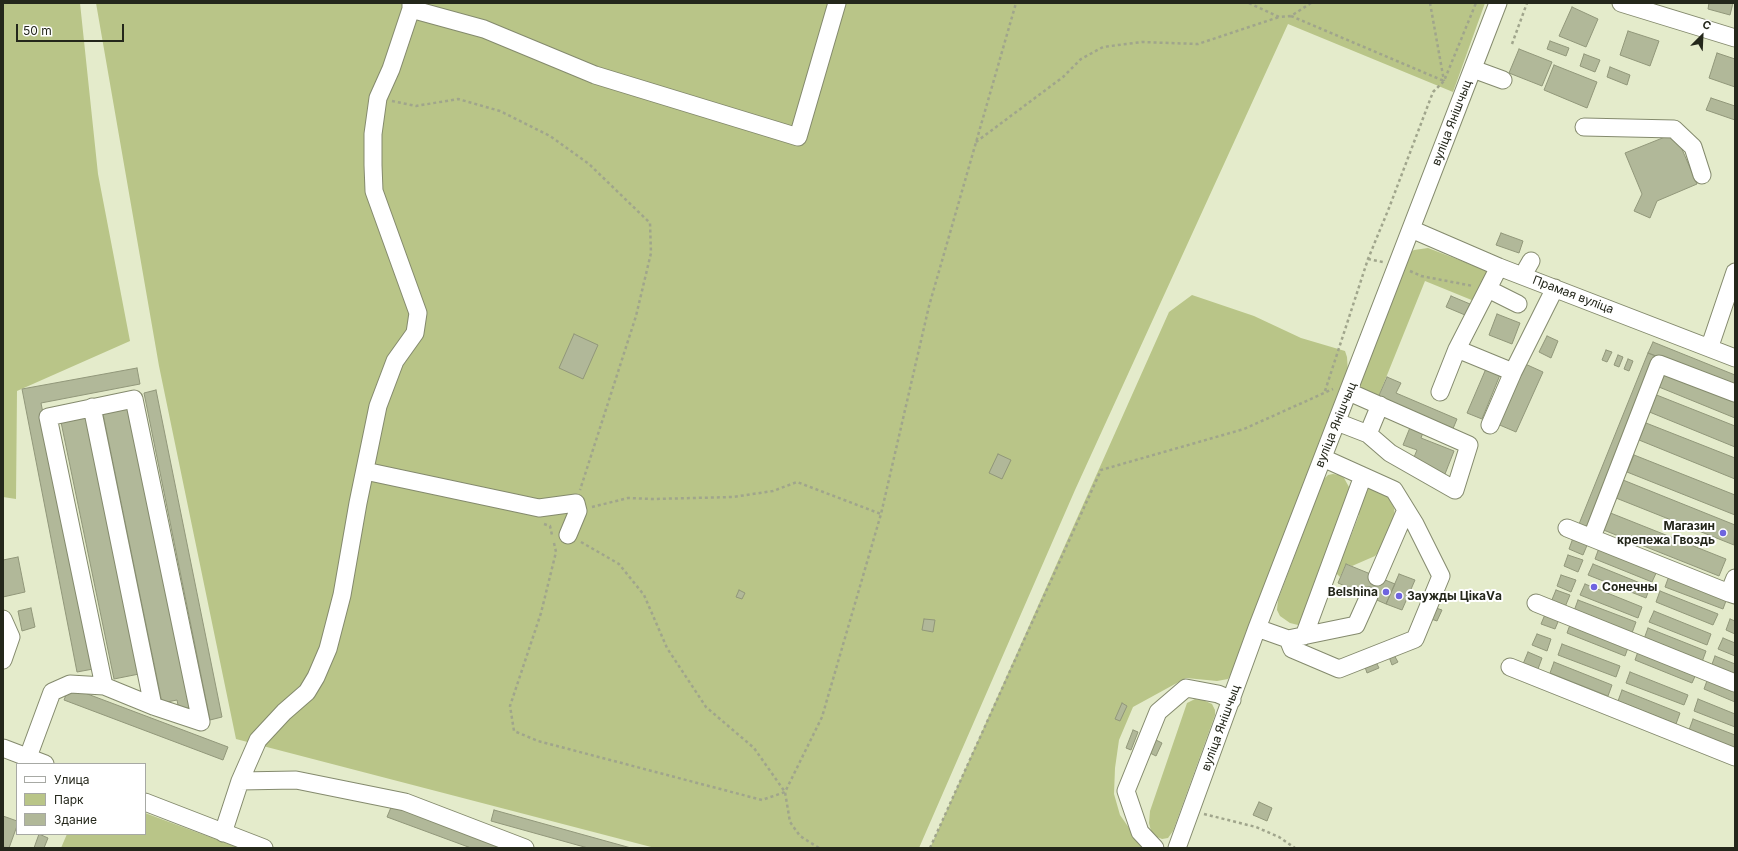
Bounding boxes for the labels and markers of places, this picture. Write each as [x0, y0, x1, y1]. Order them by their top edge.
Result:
place label: Магазин крепежа Гвоздь [1617, 519, 1715, 547]
marker: Магазин крепежа Гвоздь [1718, 528, 1728, 538]
place label: Сонечны [1602, 580, 1657, 594]
marker: Сонечны [1589, 582, 1599, 592]
place label: Belshina [1328, 585, 1378, 599]
marker: Belshina [1381, 587, 1391, 597]
place label: Заужды ЦікаVа [1407, 589, 1502, 603]
marker: Заужды ЦікаVа [1394, 591, 1404, 601]

